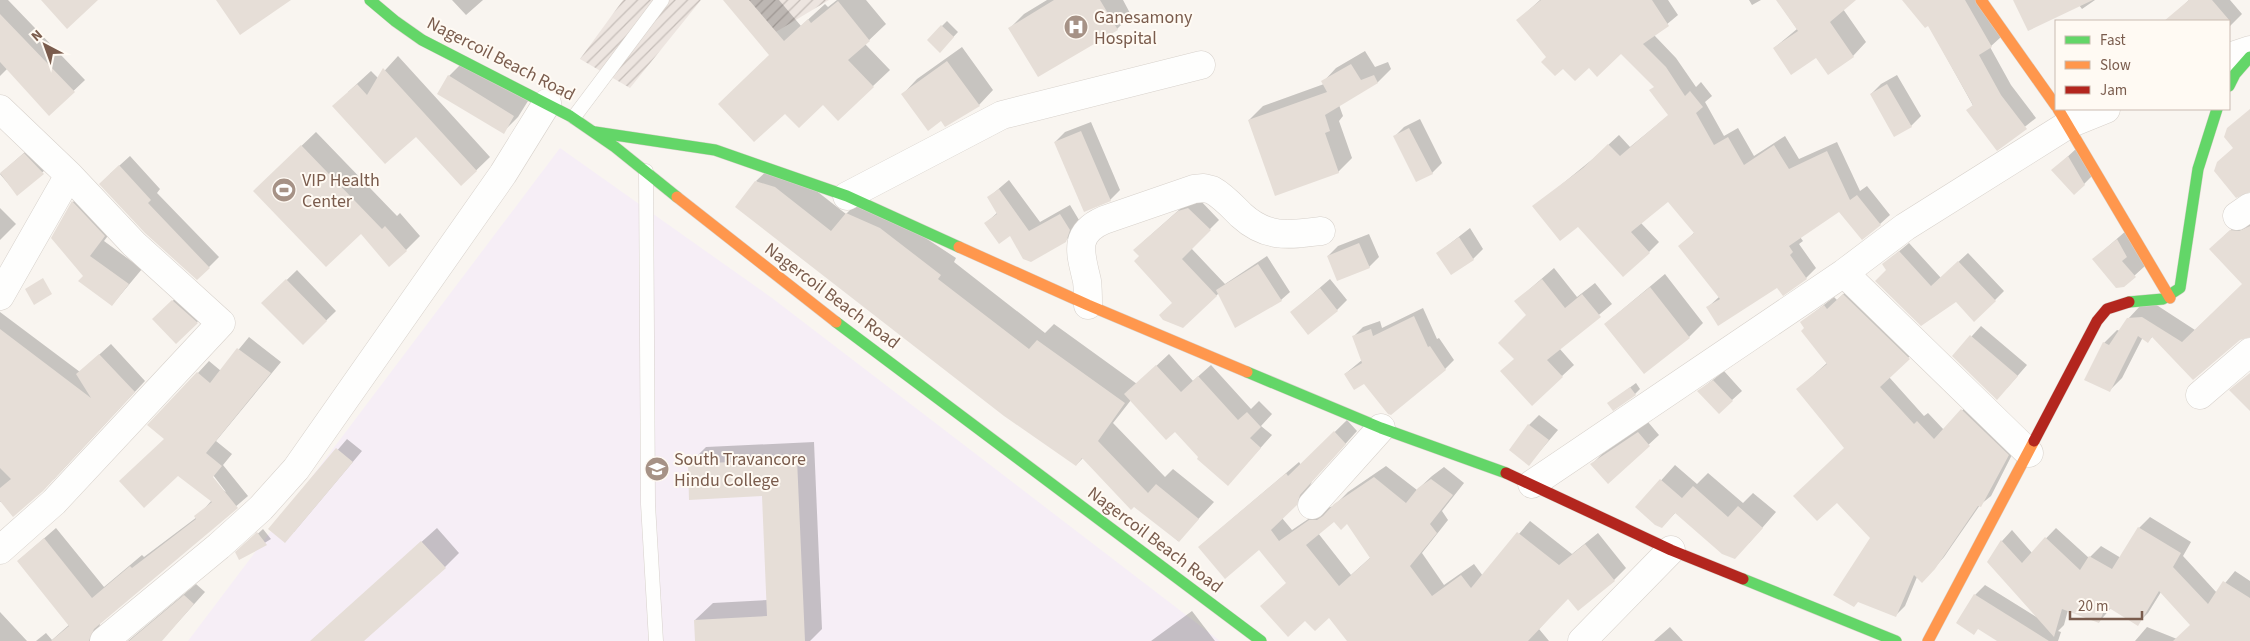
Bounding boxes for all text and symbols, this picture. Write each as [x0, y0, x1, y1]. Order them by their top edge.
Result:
place label: Ganesamony Hospital [1094, 5, 1193, 51]
street label: Nagercoil Beach Road [423, 11, 579, 107]
hospital icon: Ganesamony Hospital [1063, 14, 1089, 40]
north arrow [20, 20, 70, 70]
legend [2055, 20, 2230, 110]
text: N [27, 25, 47, 47]
text: Fast [2100, 30, 2126, 51]
text: Slow [2100, 55, 2131, 76]
text: Jam [2100, 80, 2127, 101]
place label: VIP Health Center [302, 168, 380, 214]
sports icon: VIP Health Center [271, 177, 297, 203]
street label: Nagercoil Beach Road [759, 237, 905, 355]
place label: South Travancore Hindu College [674, 447, 806, 493]
school or university icon: South Travancore Hindu College [644, 456, 670, 482]
street label: Nagercoil Beach Road [1082, 481, 1228, 599]
scale bar [2070, 588, 2142, 620]
text: 20 m [2078, 596, 2108, 617]

